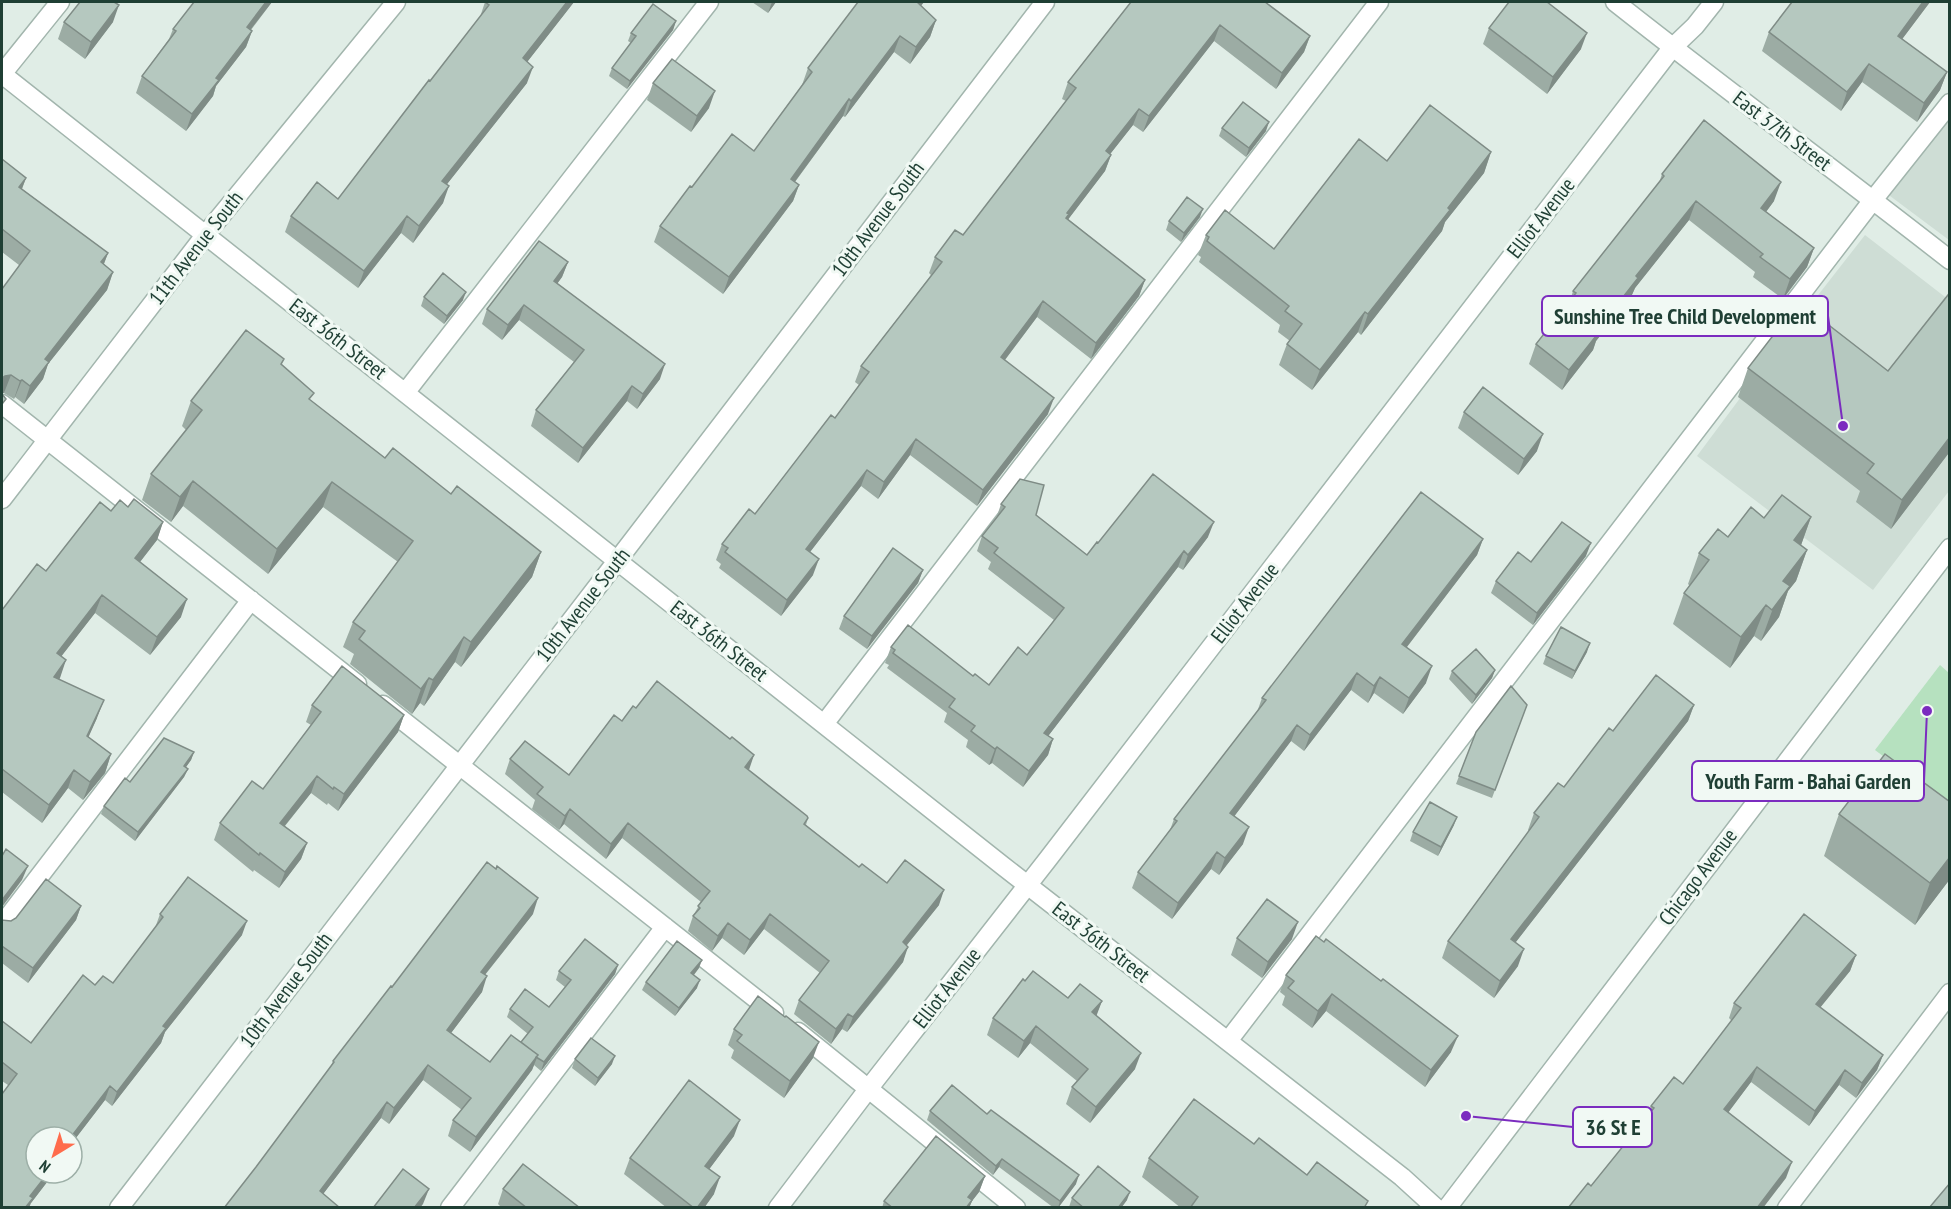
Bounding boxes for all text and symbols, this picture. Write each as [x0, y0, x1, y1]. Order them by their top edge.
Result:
street label: East 37th Street [1728, 85, 1837, 177]
street label: 10th Avenue South [825, 156, 930, 282]
street label: Elliot Avenue [1501, 172, 1581, 264]
street label: 11th Avenue South [143, 185, 249, 310]
street label: East 36th Street [284, 292, 393, 385]
callout: Sunshine Tree Child Development [1542, 296, 1828, 336]
text: Sunshine Tree Child Development [1554, 302, 1817, 330]
street label: 10th Avenue South [530, 542, 636, 667]
street label: Elliot Avenue [1205, 557, 1285, 649]
street label: East 36th Street [665, 594, 774, 687]
callout: Youth Farm - Bahai Garden [1692, 761, 1924, 801]
text: Youth Farm - Bahai Garden [1704, 767, 1911, 795]
street label: Chicago Avenue [1652, 823, 1743, 931]
street label: East 36th Street [1047, 895, 1156, 988]
street label: 10th Avenue South [233, 927, 338, 1053]
street label: Elliot Avenue [907, 942, 987, 1034]
callout: 36 St E [1573, 1107, 1652, 1147]
text: 36 St E [1585, 1113, 1641, 1141]
north arrow [24, 1125, 84, 1185]
text: N [35, 1156, 54, 1177]

